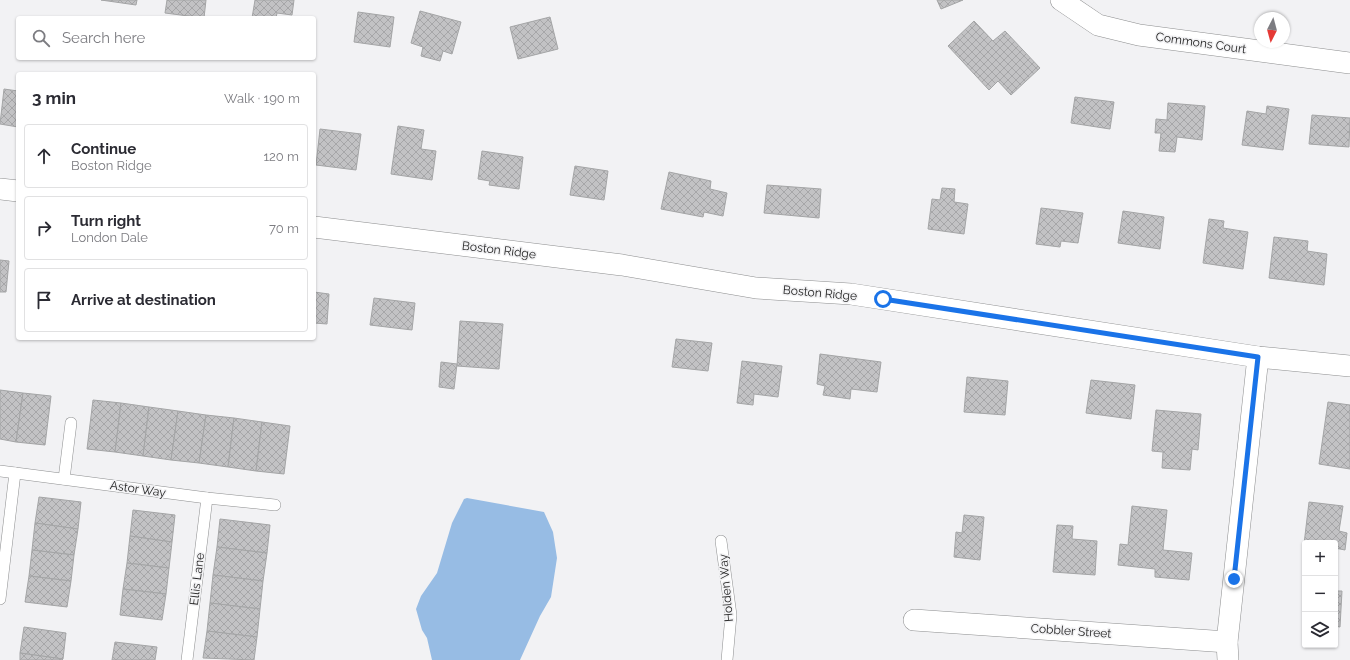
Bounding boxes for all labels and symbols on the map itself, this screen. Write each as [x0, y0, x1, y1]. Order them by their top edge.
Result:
north arrow [1254, 12, 1290, 48]
street label: Commons Court [1155, 30, 1247, 56]
street label: Boston Ridge [461, 239, 537, 261]
street label: Boston Ridge [782, 283, 858, 303]
route start [874, 290, 892, 308]
street label: Astor Way [109, 478, 167, 500]
street label: Ellis Lane [187, 552, 207, 606]
street label: Holden Way [716, 553, 736, 623]
route end [1225, 570, 1243, 588]
street label: Cobbler Street [1030, 621, 1112, 641]

